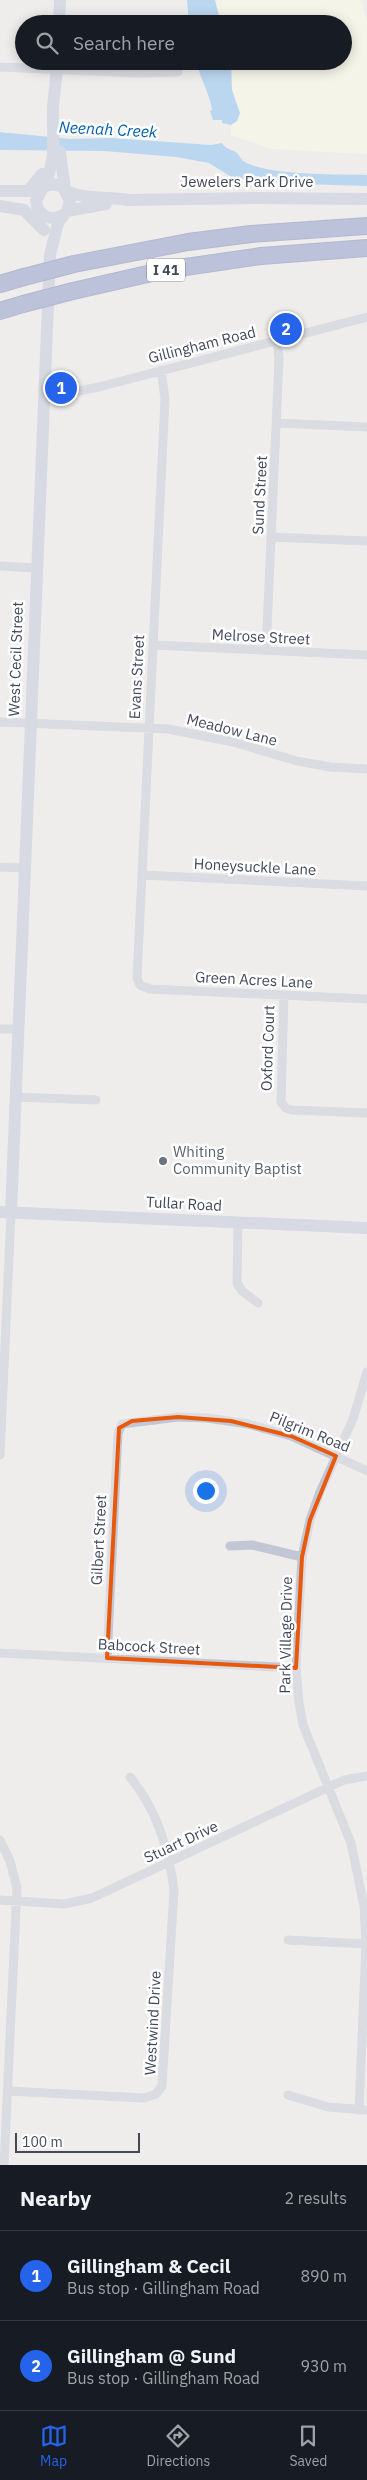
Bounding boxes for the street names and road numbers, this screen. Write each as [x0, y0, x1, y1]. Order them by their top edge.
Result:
street label: Jewelers Park Drive [181, 172, 313, 191]
road number: I 41 [147, 258, 185, 282]
street label: Gillingham Road [146, 322, 258, 367]
street label: Sund Street [248, 455, 271, 535]
street label: West Cecil Street [4, 601, 27, 717]
street label: Melrose Street [211, 624, 311, 649]
street label: Evans Street [125, 634, 148, 720]
street label: Meadow Lane [185, 709, 279, 750]
street label: Honeysuckle Lane [193, 854, 317, 879]
street label: Green Acres Lane [194, 967, 314, 992]
street label: Oxford Court [257, 1005, 278, 1091]
street label: Tullar Road [146, 1192, 222, 1215]
street label: Pilgrim Road [267, 1407, 353, 1456]
street label: Gilbert Street [87, 1494, 110, 1586]
street label: Park Village Drive [275, 1576, 296, 1694]
street label: Babcock Street [97, 1634, 201, 1659]
street label: Stuart Drive [141, 1816, 221, 1867]
street label: Westwind Drive [140, 1970, 165, 2076]

